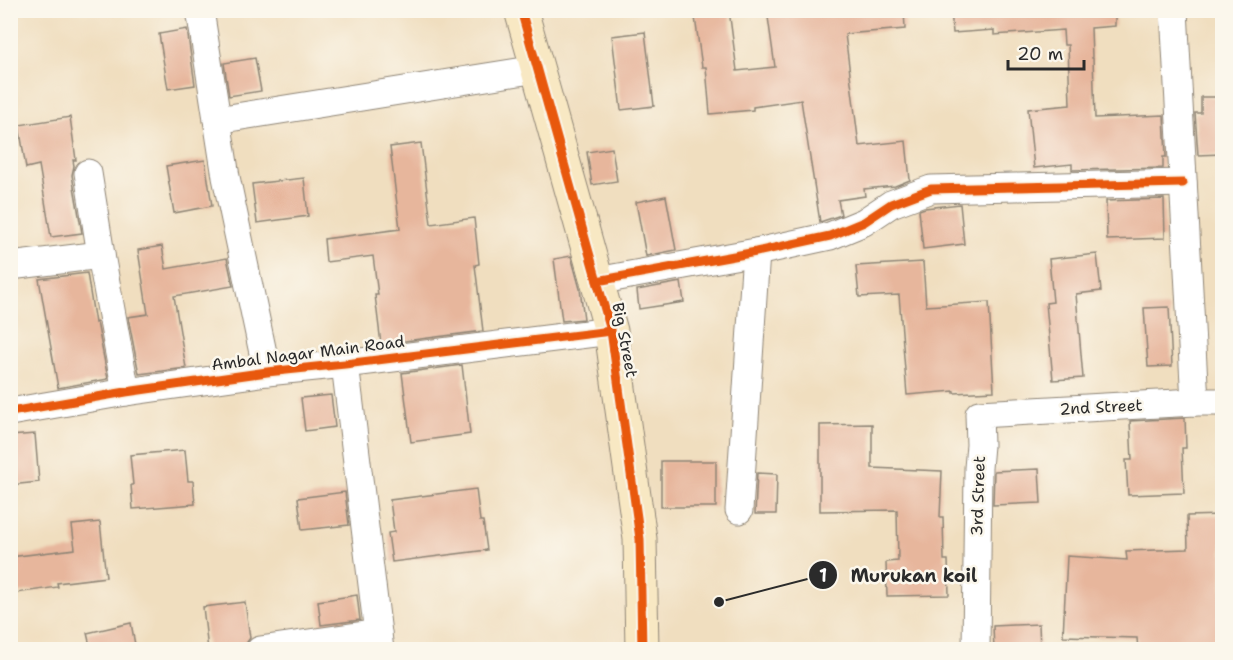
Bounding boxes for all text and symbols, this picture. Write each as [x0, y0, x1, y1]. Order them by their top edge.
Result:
scale bar [1008, 33, 1084, 71]
text: 20 m [1017, 42, 1063, 66]
street label: Big Street [607, 301, 643, 379]
street label: Ambal Nagar Main Road [210, 331, 406, 375]
street label: 2nd Street [1059, 394, 1143, 420]
street label: 3rd Street [966, 456, 990, 536]
callout: Murukan koil [808, 557, 989, 593]
text: 1 [819, 564, 827, 588]
text: Murukan koil [851, 564, 977, 588]

